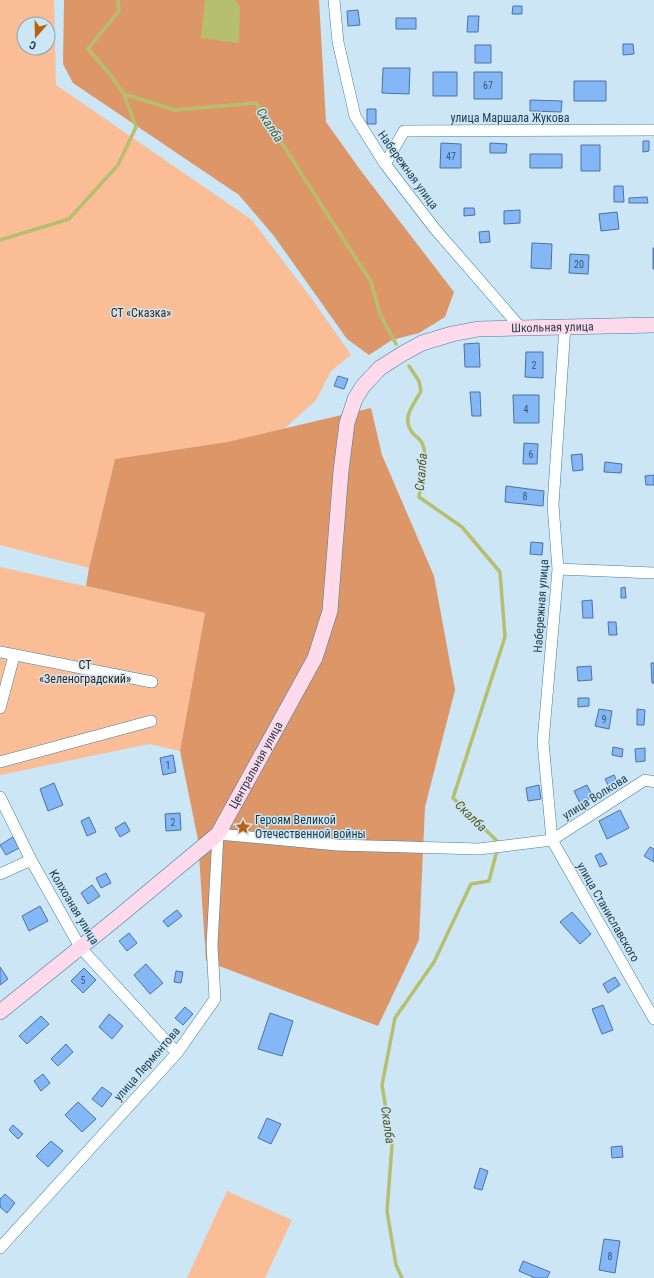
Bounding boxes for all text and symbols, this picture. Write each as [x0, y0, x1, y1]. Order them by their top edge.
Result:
north arrow [16, 16, 56, 56]
text: С [28, 38, 38, 52]
house number: 67 [483, 80, 493, 91]
water label: Скалба [253, 105, 287, 145]
street label: улица Маршала Жукова [450, 111, 570, 125]
street label: Набережная улица [375, 128, 441, 212]
house number: 47 [446, 151, 456, 162]
house number: 20 [574, 259, 584, 270]
park label: СТ «Сказка» [111, 306, 171, 320]
street label: Школьная улица [511, 319, 594, 335]
house number: 2 [532, 360, 537, 371]
house number: 4 [524, 404, 529, 415]
house number: 6 [529, 449, 534, 460]
water label: Скалба [412, 452, 430, 492]
house number: 8 [523, 491, 528, 502]
street label: Набережная улица [531, 559, 551, 653]
park label: СТ «Зеленоградский» [39, 658, 131, 686]
house number: 9 [602, 714, 607, 725]
street label: Центральная улица [226, 719, 286, 811]
house number: 1 [166, 760, 170, 771]
street label: улица Волкова [560, 771, 630, 823]
water label: Скалба [452, 797, 490, 835]
place label: Героям Великой Отечественной войны [255, 813, 366, 841]
house number: 2 [171, 817, 176, 828]
place icon: Героям Великой Отечественной войны [234, 818, 252, 836]
street label: улица Станиславского [574, 860, 642, 964]
street label: Колхозная улица [46, 867, 102, 947]
house number: 5 [81, 975, 86, 986]
street label: улица Лермонтова [111, 1024, 183, 1104]
water label: Скалба [378, 1105, 398, 1145]
house number: 8 [608, 1251, 613, 1262]

